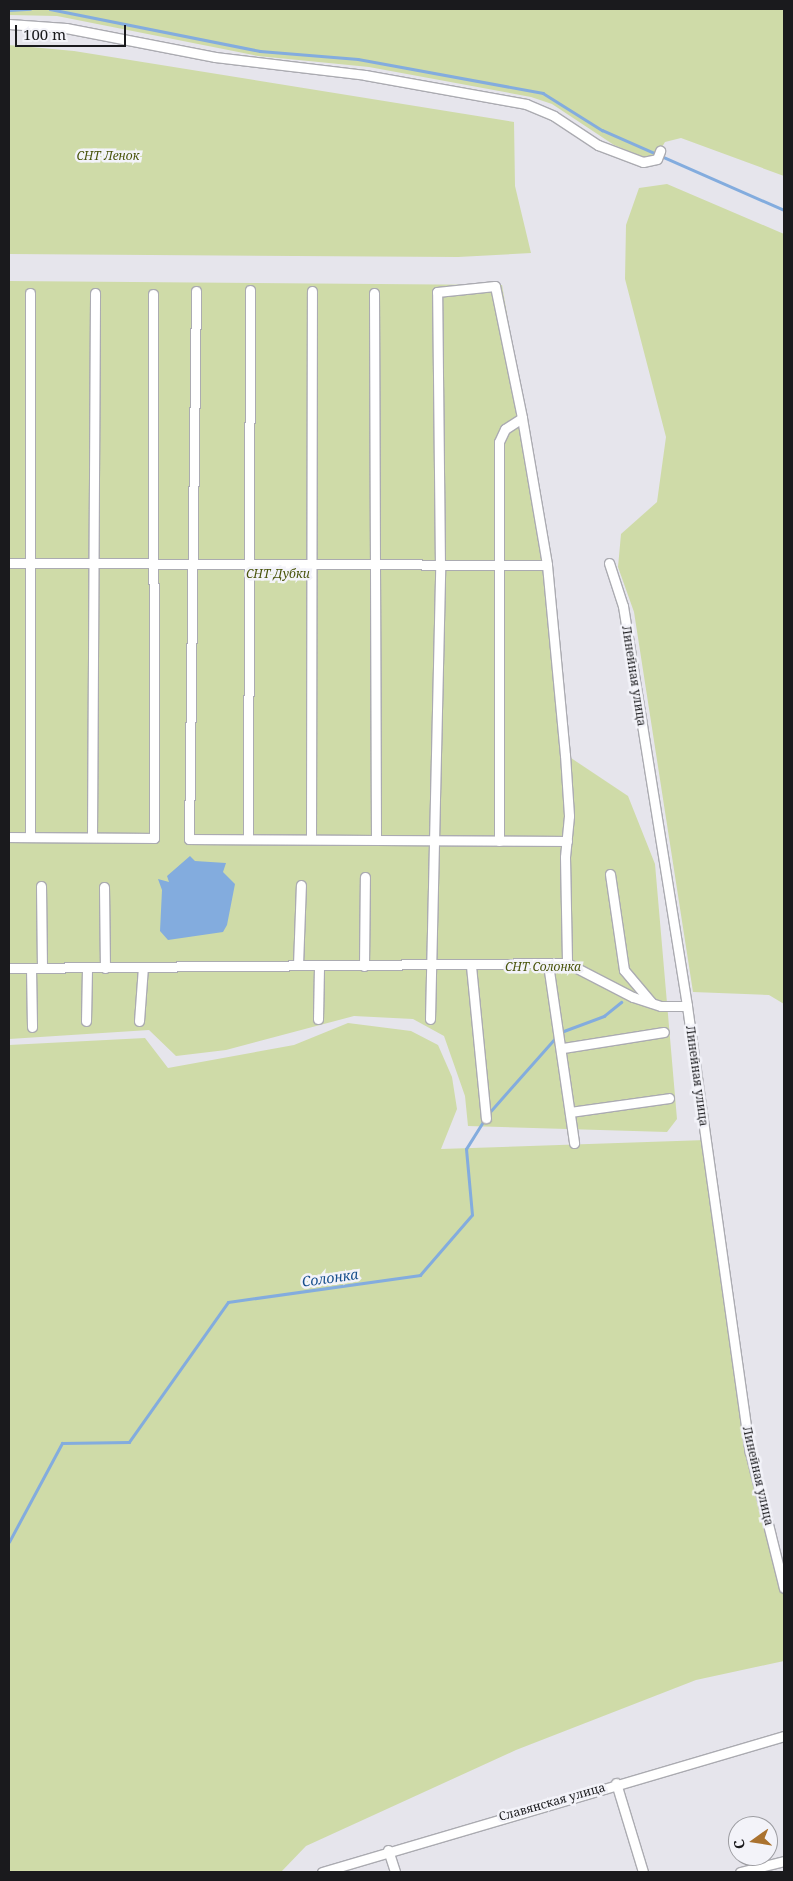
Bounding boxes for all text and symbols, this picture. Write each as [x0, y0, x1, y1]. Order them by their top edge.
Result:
scale bar [18, 15, 129, 47]
text: 100 m [23, 24, 66, 44]
park label: СНТ Ленок [76, 149, 140, 163]
park label: СНТ Дубки [246, 567, 310, 581]
street label: Линейная улица [619, 625, 649, 727]
park label: СНТ Солонка [505, 960, 581, 974]
street label: Линейная улица [683, 1025, 711, 1127]
water label: Солонка [301, 1266, 359, 1290]
street label: Линейная улица [740, 1425, 776, 1527]
street label: Славянская улица [497, 1780, 607, 1824]
north arrow [728, 1816, 778, 1866]
text: С [729, 1838, 749, 1851]

